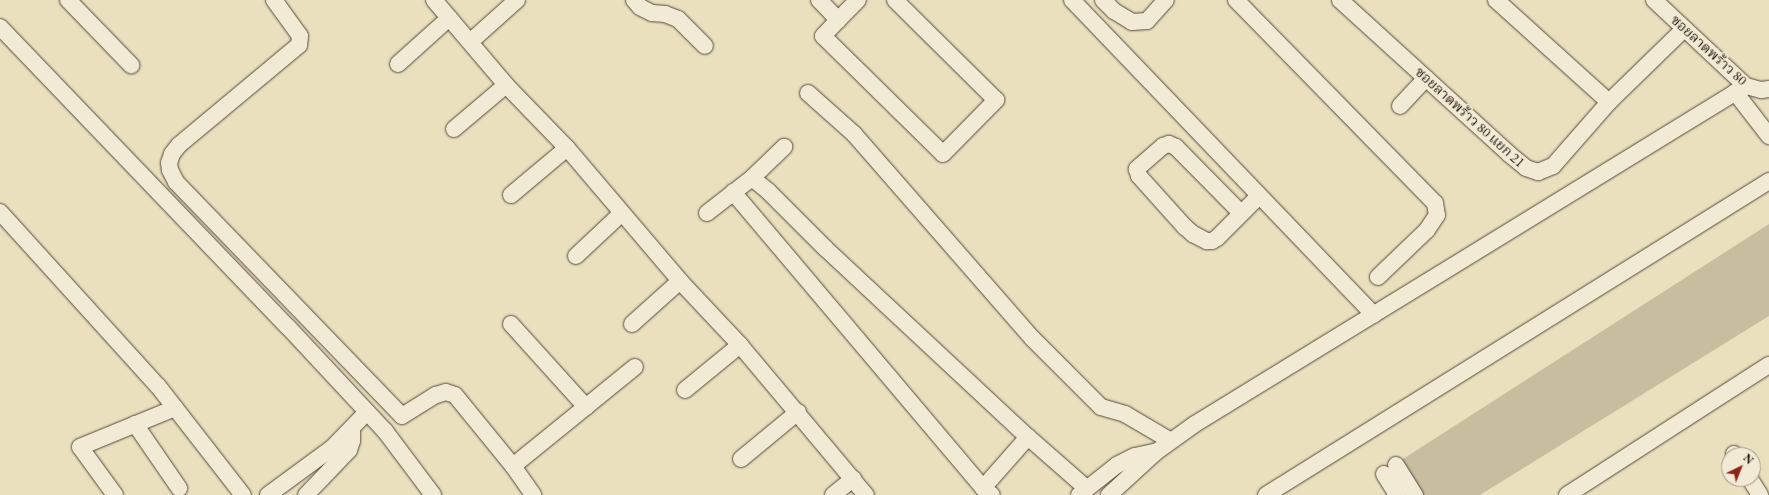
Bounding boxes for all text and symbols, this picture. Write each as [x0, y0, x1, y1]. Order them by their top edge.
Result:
street label: ซอยลาดพร้าว 80 [1667, 11, 1751, 89]
street label: ซอยลาดพร้าว 80 แยก 21 [1412, 63, 1528, 171]
north arrow [1721, 447, 1761, 487]
text: N [1740, 451, 1757, 467]

